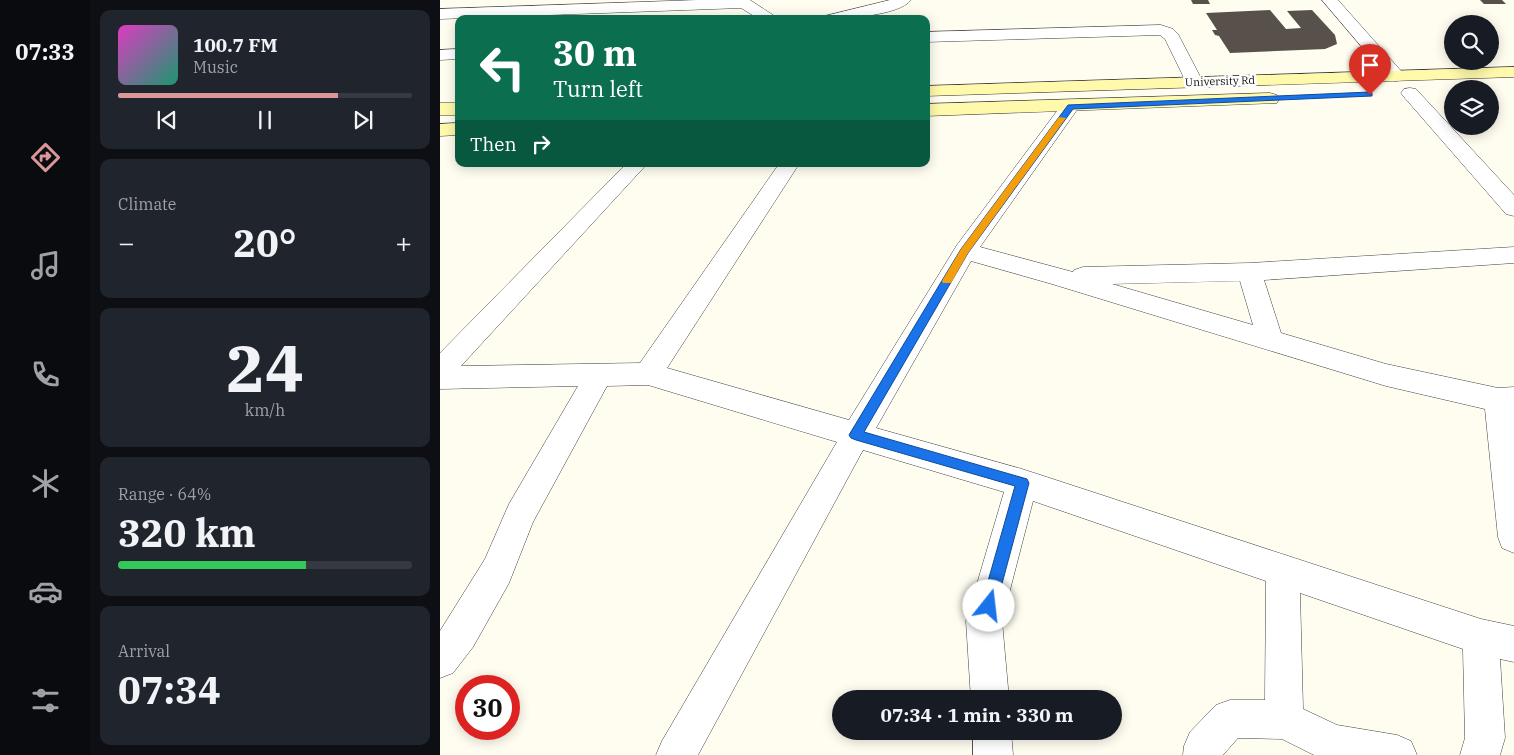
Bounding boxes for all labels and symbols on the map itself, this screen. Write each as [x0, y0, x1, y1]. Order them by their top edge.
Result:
pin [1349, 44, 1391, 95]
street label: University Rd [1185, 73, 1256, 89]
position arrow [962, 579, 1014, 631]
speed limit sign: 30 [455, 675, 520, 740]

